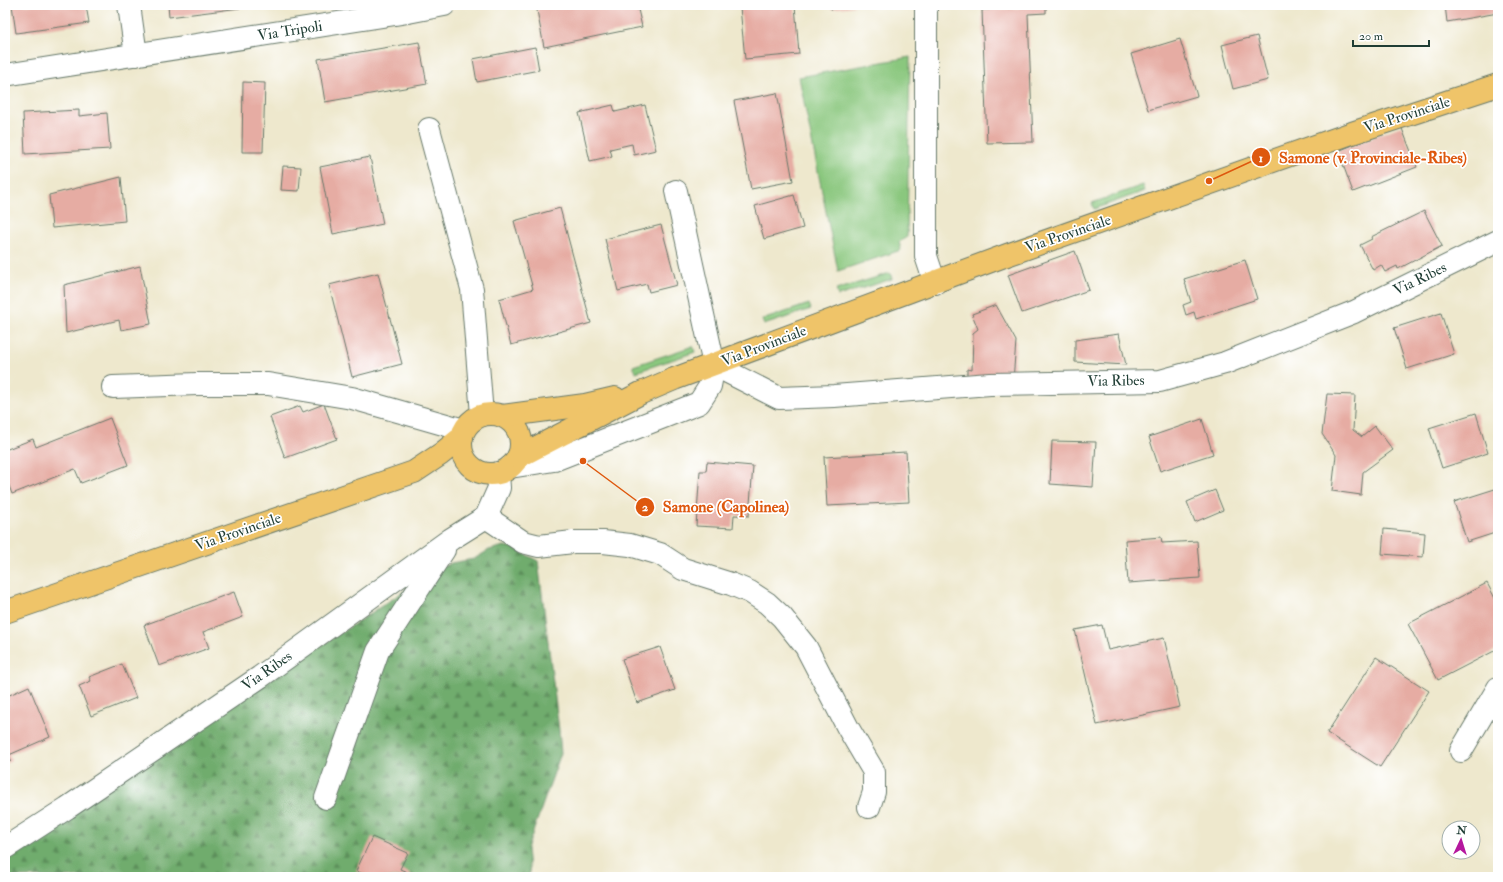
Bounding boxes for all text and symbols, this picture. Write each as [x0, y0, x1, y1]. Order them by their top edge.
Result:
street label: Via Tripoli [256, 16, 324, 46]
scale bar [1353, 22, 1429, 48]
text: 20 m [1359, 29, 1384, 44]
street label: Via Provinciale [1361, 92, 1453, 138]
callout: Samone (v. Provinciale-Ribes) [1251, 143, 1475, 171]
text: Samone (v. Provinciale-Ribes) [1279, 148, 1467, 168]
text: 1 [1259, 151, 1263, 166]
street label: Via Provinciale [1023, 210, 1113, 258]
street label: Via Ribes [1390, 258, 1450, 300]
street label: Via Provinciale [719, 321, 809, 371]
street label: Via Ribes [1087, 371, 1145, 391]
callout: Samone (Capolinea) [635, 493, 797, 521]
text: Samone (Capolinea) [663, 497, 789, 518]
text: 2 [642, 500, 648, 515]
street label: Via Provinciale [193, 508, 283, 556]
street label: Via Ribes [238, 647, 296, 695]
north arrow [1441, 820, 1481, 860]
text: N [1455, 824, 1468, 837]

